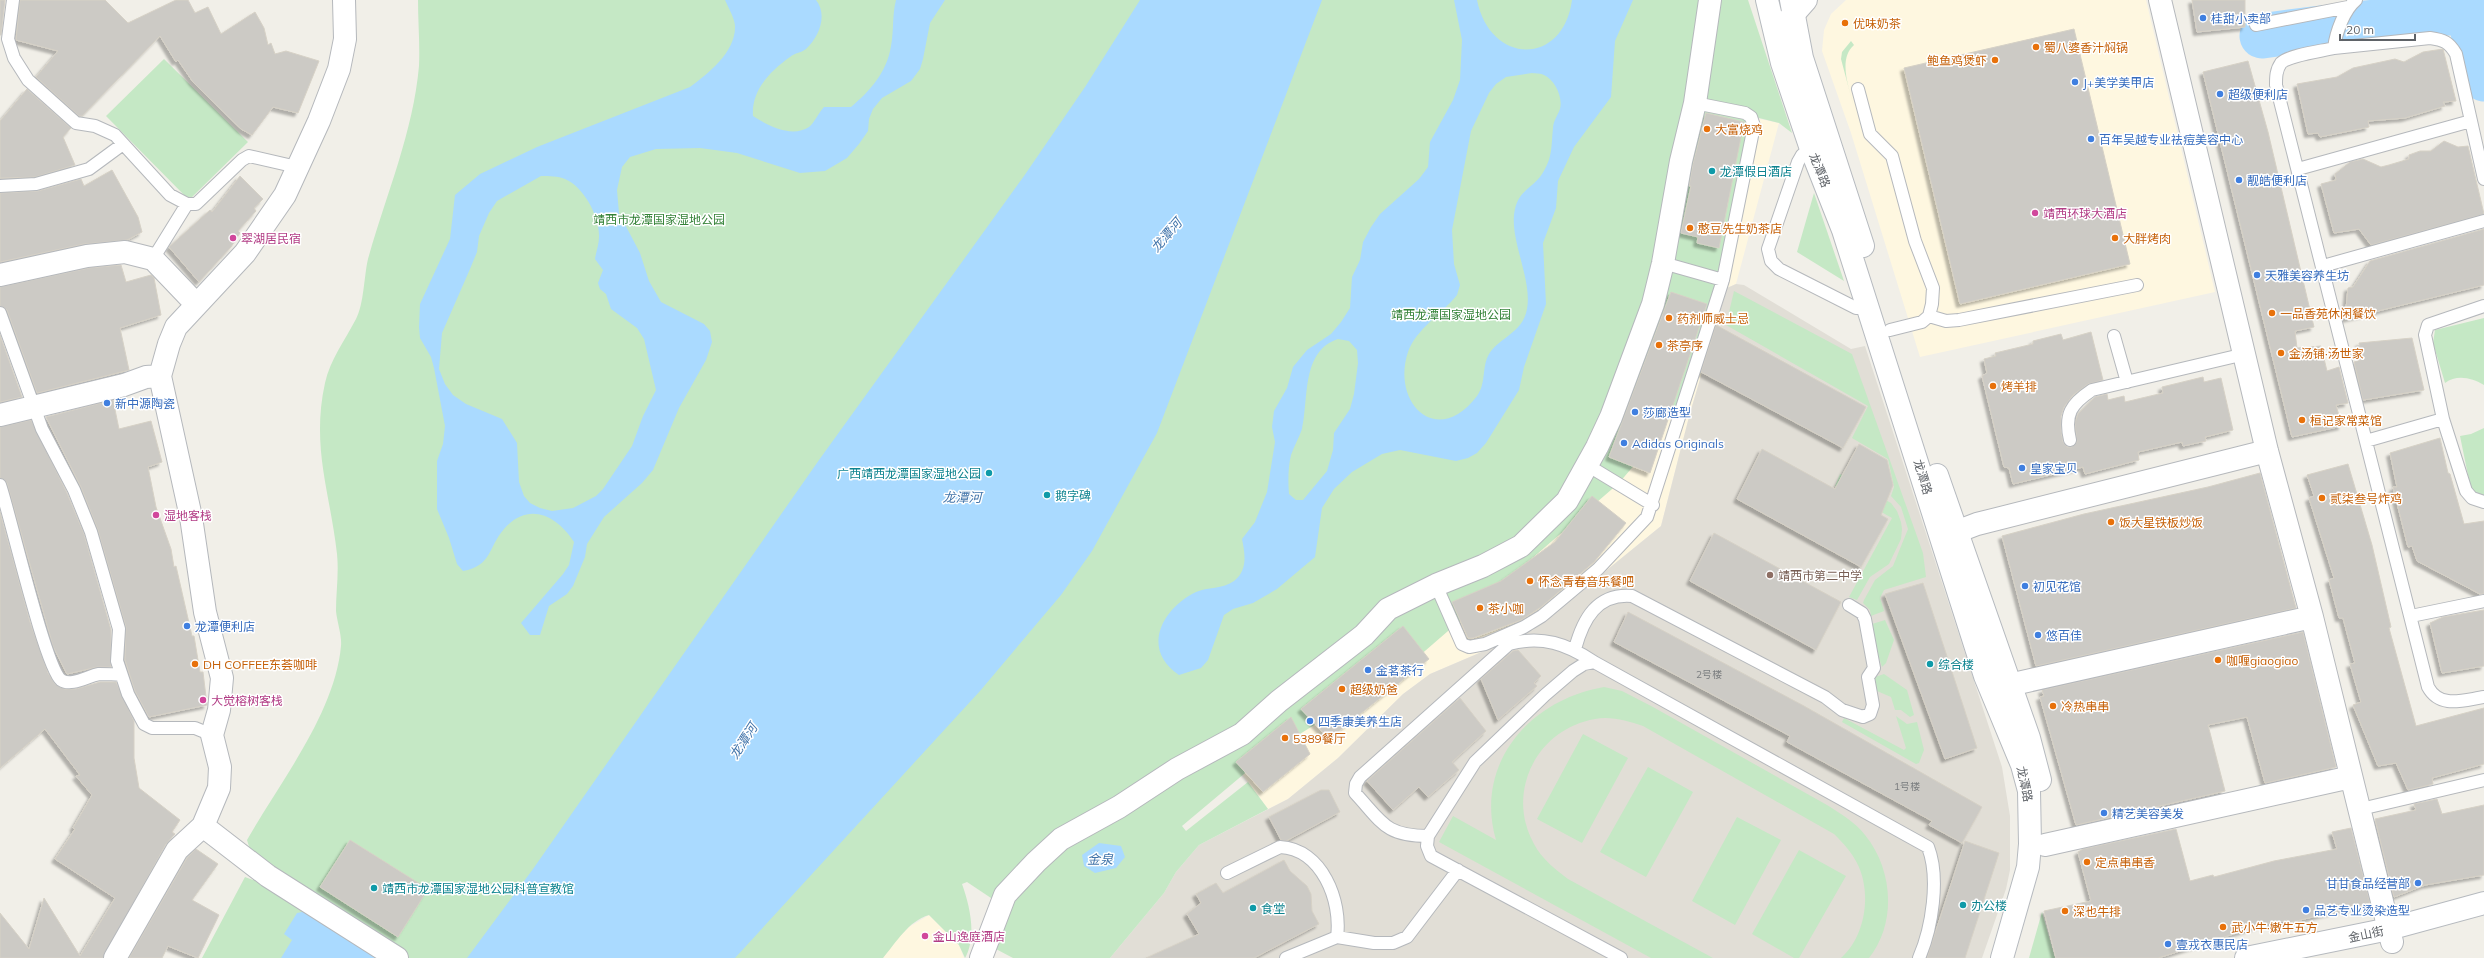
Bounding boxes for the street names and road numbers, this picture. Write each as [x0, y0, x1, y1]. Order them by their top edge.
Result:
street label: 龙潭路 [1806, 150, 1834, 190]
street label: 龙潭路 [1911, 458, 1935, 496]
street label: 龙潭路 [2014, 765, 2036, 803]
street label: 金山街 [2347, 923, 2385, 945]

